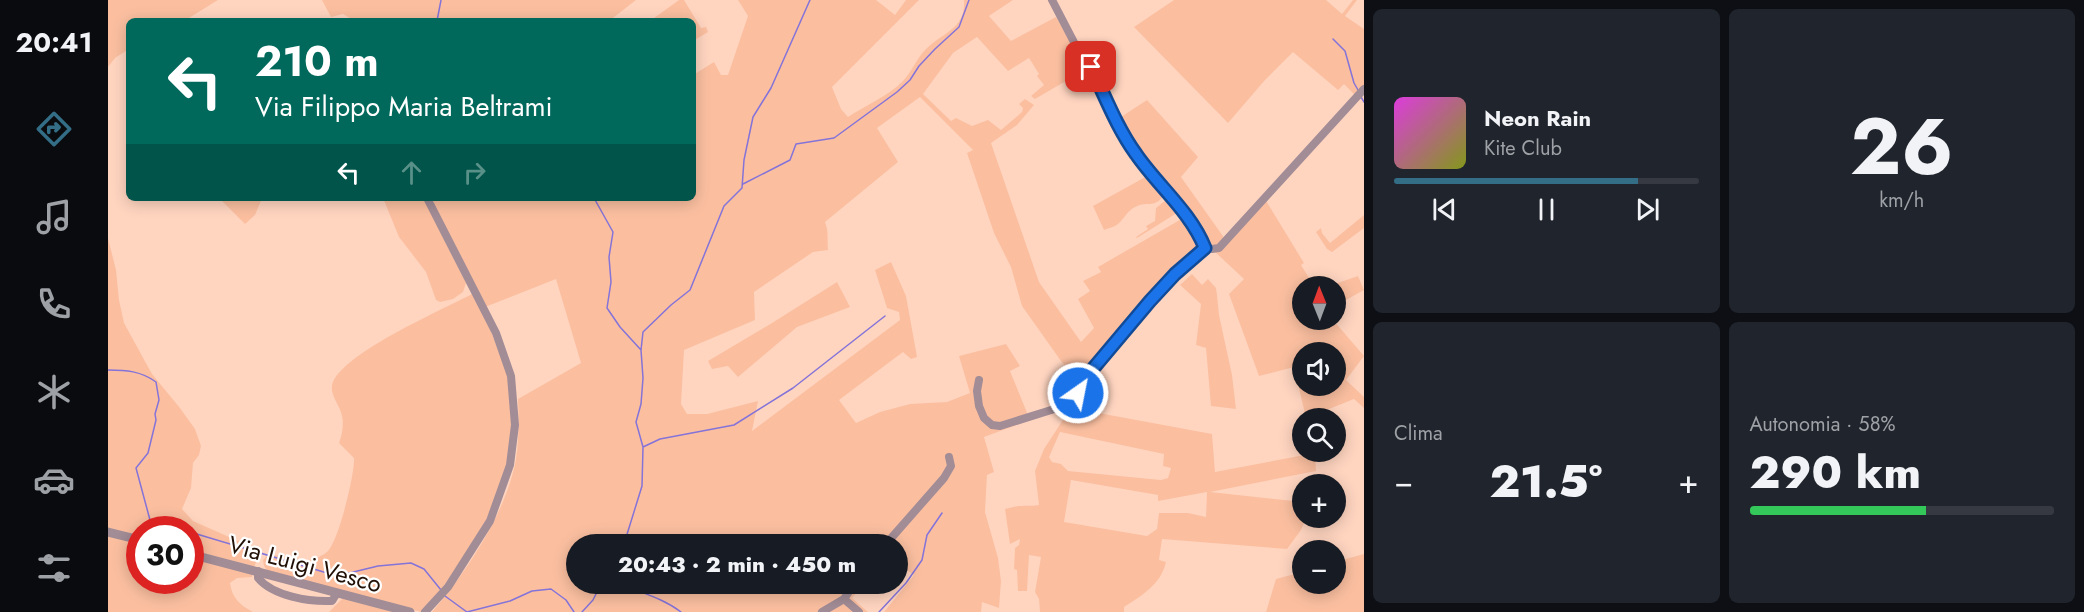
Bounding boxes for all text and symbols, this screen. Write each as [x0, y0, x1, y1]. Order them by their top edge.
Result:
text: 20:41 [16, 23, 92, 62]
text: 210 m [255, 31, 379, 92]
pin [1065, 41, 1116, 92]
icon: left [156, 42, 234, 120]
icon: arrive [1074, 50, 1107, 83]
text: Via Filippo Maria Beltrami [255, 87, 553, 126]
text: 26 [1850, 91, 1953, 203]
text: Neon Rain [1484, 102, 1591, 134]
icon: directions [33, 108, 75, 150]
text: Kite Club [1484, 134, 1562, 163]
icon: left [332, 156, 365, 189]
icon: ahead [395, 156, 428, 189]
icon: right [458, 156, 491, 189]
text: km/h [1879, 186, 1924, 215]
icon: previous [1428, 193, 1461, 226]
icon: pause [1530, 193, 1563, 226]
icon: next [1631, 193, 1664, 226]
icon: music [33, 196, 75, 238]
north arrow [1292, 276, 1346, 330]
map controls [1292, 276, 1346, 594]
icon: phone [33, 283, 75, 325]
button: sound [1292, 342, 1346, 396]
position arrow [1046, 361, 1110, 425]
icon: climate [33, 371, 75, 413]
button: search [1292, 408, 1346, 462]
text: Autonomia · 58% [1750, 410, 1896, 439]
text: Clima [1394, 419, 1443, 448]
text: 290 km [1750, 440, 1921, 505]
text: 21.5° [1489, 449, 1602, 514]
text: − [1394, 458, 1413, 505]
text: + [1678, 458, 1699, 505]
icon: car [33, 459, 75, 501]
button: + [1292, 474, 1346, 528]
speed limit sign: 30 [126, 516, 204, 594]
street label: Via Luigi Vesco [224, 527, 386, 601]
button: − [1292, 540, 1346, 594]
icon: filters [33, 547, 75, 589]
text: 20:43 · 2 min · 450 m [618, 548, 856, 580]

